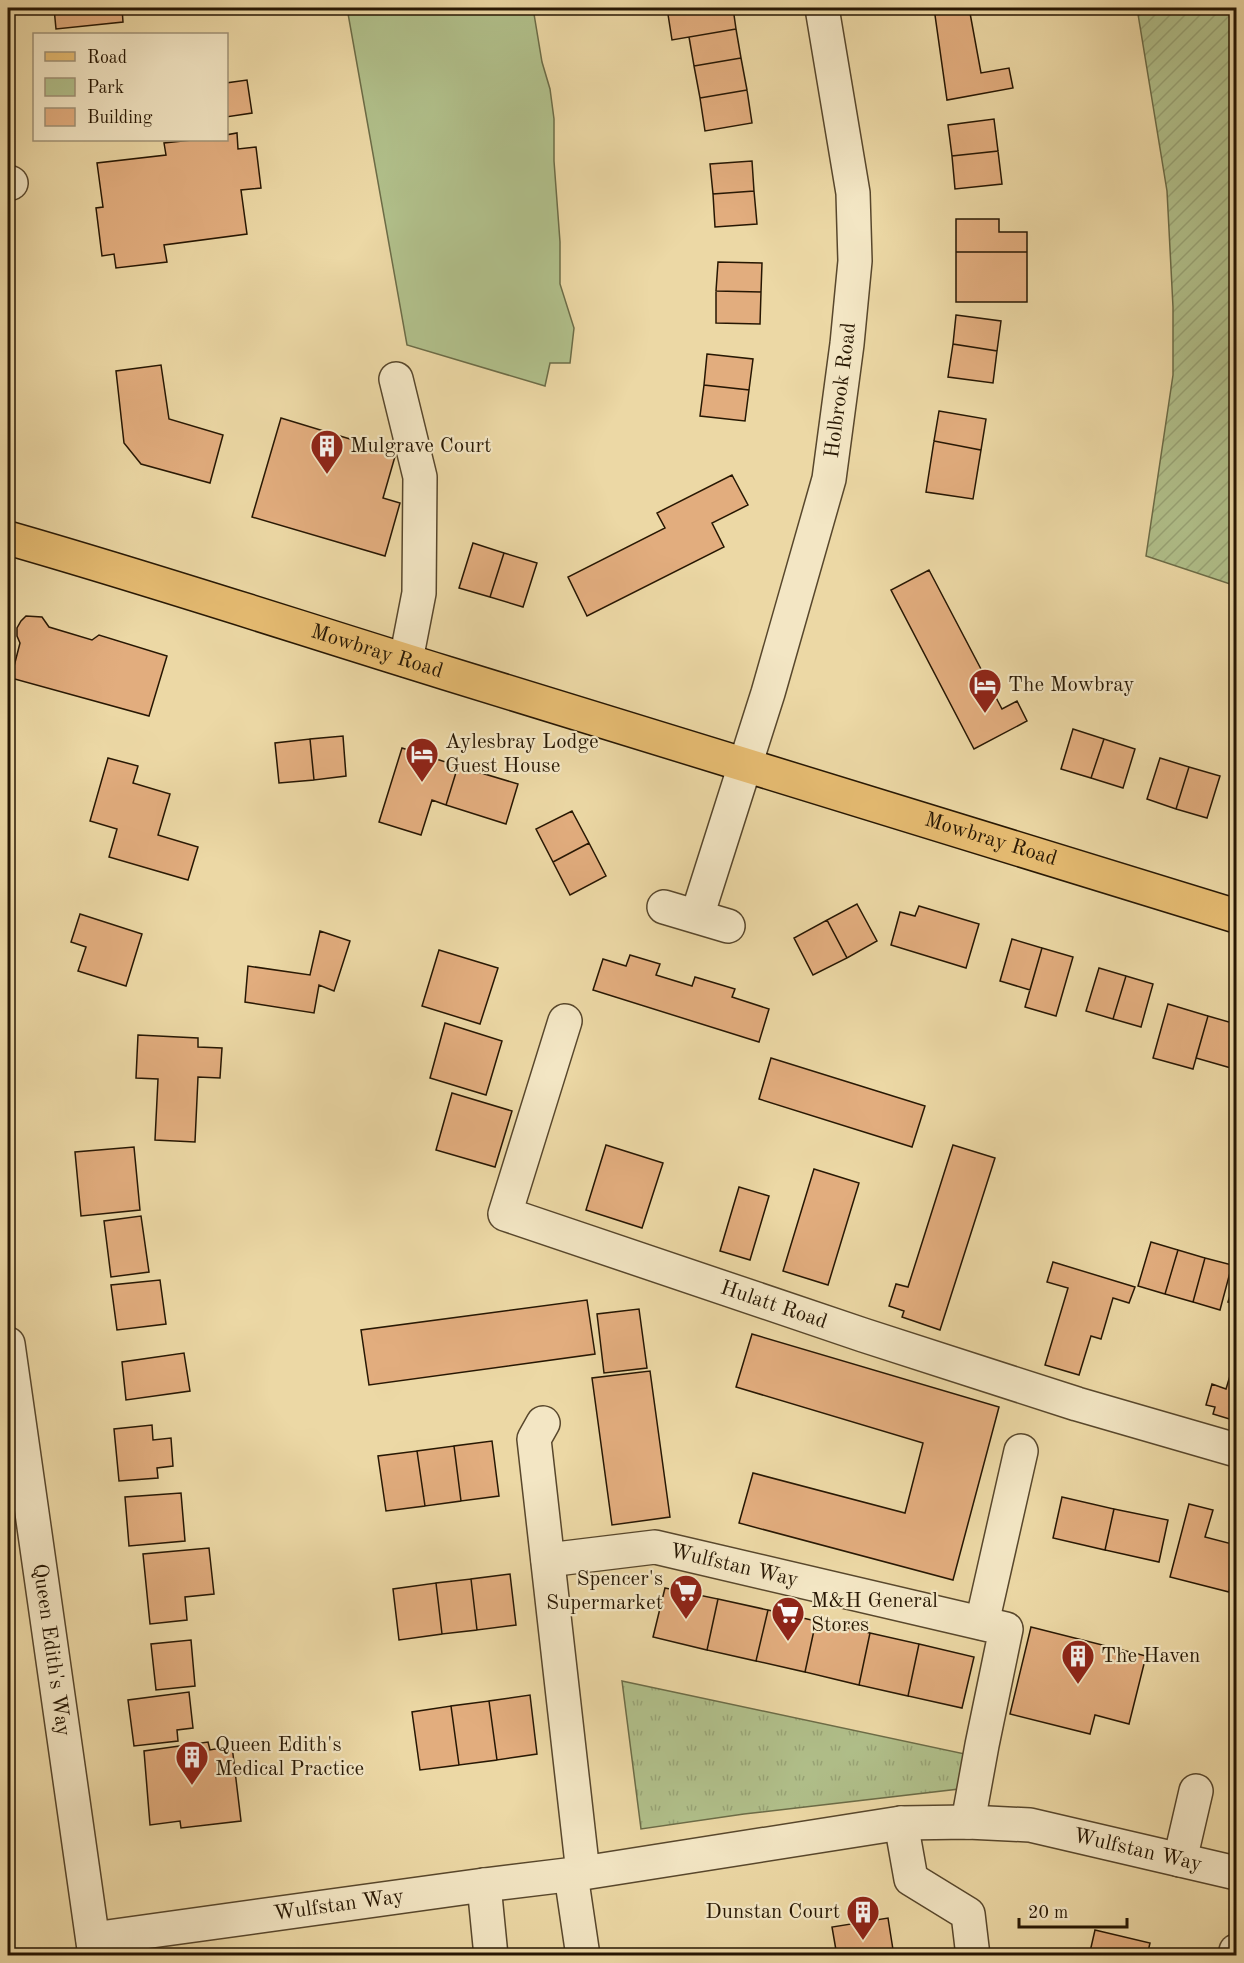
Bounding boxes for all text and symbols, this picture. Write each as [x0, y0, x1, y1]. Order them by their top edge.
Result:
legend [33, 33, 228, 141]
text: Road [87, 49, 127, 67]
text: Park [87, 79, 124, 97]
text: Building [87, 109, 153, 127]
street label: Holbrook Road [821, 322, 860, 459]
building icon: Mulgrave Court [309, 428, 345, 475]
place label: Mulgrave Court [350, 436, 491, 457]
street label: Mowbray Road [308, 621, 446, 682]
hotel icon: The Mowbray [967, 667, 1003, 714]
place label: The Mowbray [1008, 675, 1134, 696]
place label: Aylesbray Lodge Guest House [445, 732, 599, 777]
hotel icon: Aylesbray Lodge Guest House [404, 736, 440, 783]
street label: Mowbray Road [922, 809, 1060, 870]
street label: Hulatt Road [718, 1277, 830, 1333]
street label: Wulfstan Way [668, 1540, 800, 1591]
street label: Queen Edith's Way [29, 1562, 74, 1738]
place label: Spencer's Supermarket [546, 1569, 663, 1614]
supermarket icon: Spencer's Supermarket [668, 1573, 704, 1620]
place label: M&H General Stores [811, 1591, 938, 1636]
supermarket icon: M&H General Stores [770, 1595, 806, 1642]
building icon: The Haven [1060, 1638, 1096, 1685]
place label: The Haven [1101, 1646, 1200, 1667]
place label: Queen Edith's Medical Practice [215, 1735, 364, 1780]
building icon: Queen Edith's Medical Practice [174, 1739, 210, 1786]
street label: Wulfstan Way [1071, 1825, 1204, 1875]
street label: Wulfstan Way [272, 1886, 405, 1924]
scale bar [1019, 1891, 1127, 1929]
building icon: Dunstan Court [845, 1894, 881, 1941]
place label: Dunstan Court [705, 1902, 840, 1923]
text: 20 m [1028, 1904, 1068, 1922]

